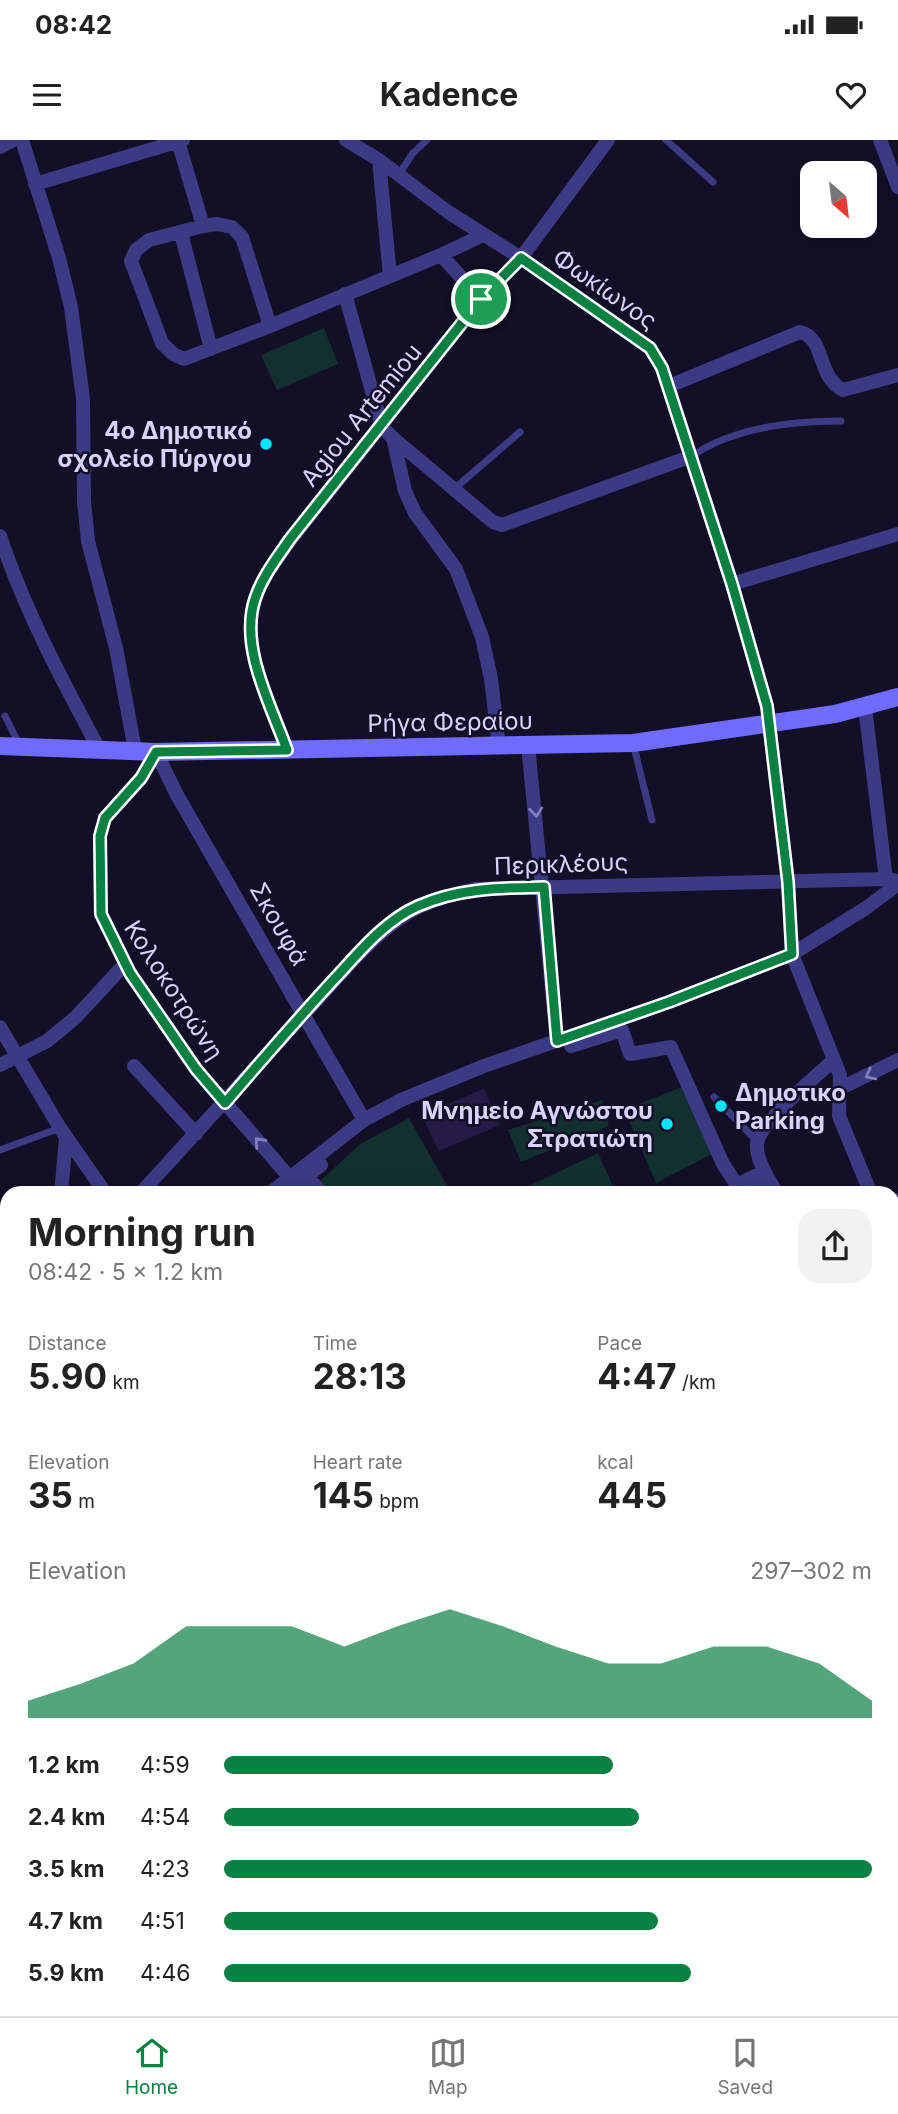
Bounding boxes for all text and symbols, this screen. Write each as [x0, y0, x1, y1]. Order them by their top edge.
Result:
text: 08:42 [35, 9, 112, 40]
text: Kadence [380, 75, 518, 114]
icon: menu [28, 76, 66, 114]
icon: heart [832, 76, 870, 114]
north arrow [800, 161, 877, 238]
map controls [800, 161, 877, 238]
street label: Φωκίωνος [547, 243, 663, 335]
pin [451, 269, 511, 329]
icon: arrive [462, 280, 500, 318]
street label: Agiou Artemiou [295, 338, 427, 492]
place label: 4ο Δημοτικό σχολείο Πύργου [57, 416, 252, 473]
marker: 4ο Δημοτικό σχολείο Πύργου [258, 436, 274, 452]
street label: Ρήγα Φεραίου [367, 706, 533, 738]
one-way arrow [528, 807, 543, 818]
street label: Περικλέους [493, 847, 629, 881]
street label: Σκουφά [244, 877, 314, 971]
street label: Κολοκοτρώνη [118, 915, 230, 1065]
one-way arrow [865, 1067, 877, 1080]
place label: Δημοτικο Parking [735, 1078, 846, 1135]
place label: Μνημείο Αγνώστου Στρατιώτη [421, 1096, 653, 1153]
marker: Δημοτικο Parking [713, 1098, 729, 1114]
marker: Μνημείο Αγνώστου Στρατιώτη [659, 1116, 675, 1132]
one-way arrow [255, 1137, 268, 1150]
text: Morning run [28, 1209, 256, 1255]
button: share [798, 1209, 872, 1283]
text: 08:42 · 5 × 1.2 km [28, 1258, 223, 1286]
text: Distance [28, 1332, 106, 1355]
text: Time [313, 1332, 357, 1355]
text: Pace [597, 1332, 642, 1355]
text: 5.90 [28, 1355, 107, 1397]
text: 28:13 [313, 1355, 407, 1397]
text: 4:47 [597, 1355, 677, 1397]
text: km [107, 1371, 140, 1394]
text: /km [677, 1371, 716, 1394]
text: Elevation [28, 1451, 109, 1474]
text: Heart rate [313, 1451, 403, 1474]
text: kcal [597, 1451, 634, 1474]
text: 35 [28, 1474, 73, 1516]
text: 145 [313, 1474, 374, 1516]
text: 445 [597, 1474, 667, 1516]
text: m [73, 1490, 95, 1513]
text: bpm [374, 1490, 419, 1513]
text: Elevation [28, 1557, 127, 1585]
text: 297–302 m [750, 1557, 872, 1585]
text: 1.2 km [28, 1751, 100, 1779]
text: 4:59 [140, 1751, 190, 1779]
text: 2.4 km [28, 1803, 106, 1831]
text: 4:54 [140, 1803, 190, 1831]
text: 3.5 km [28, 1855, 104, 1883]
text: 4:23 [140, 1855, 190, 1883]
text: 4.7 km [28, 1907, 103, 1935]
text: 4:51 [140, 1907, 185, 1935]
text: 5.9 km [28, 1959, 104, 1987]
text: 4:46 [140, 1959, 191, 1987]
tab: Home [125, 2034, 178, 2099]
tab: Map [428, 2034, 468, 2099]
tab: Saved [717, 2034, 773, 2099]

